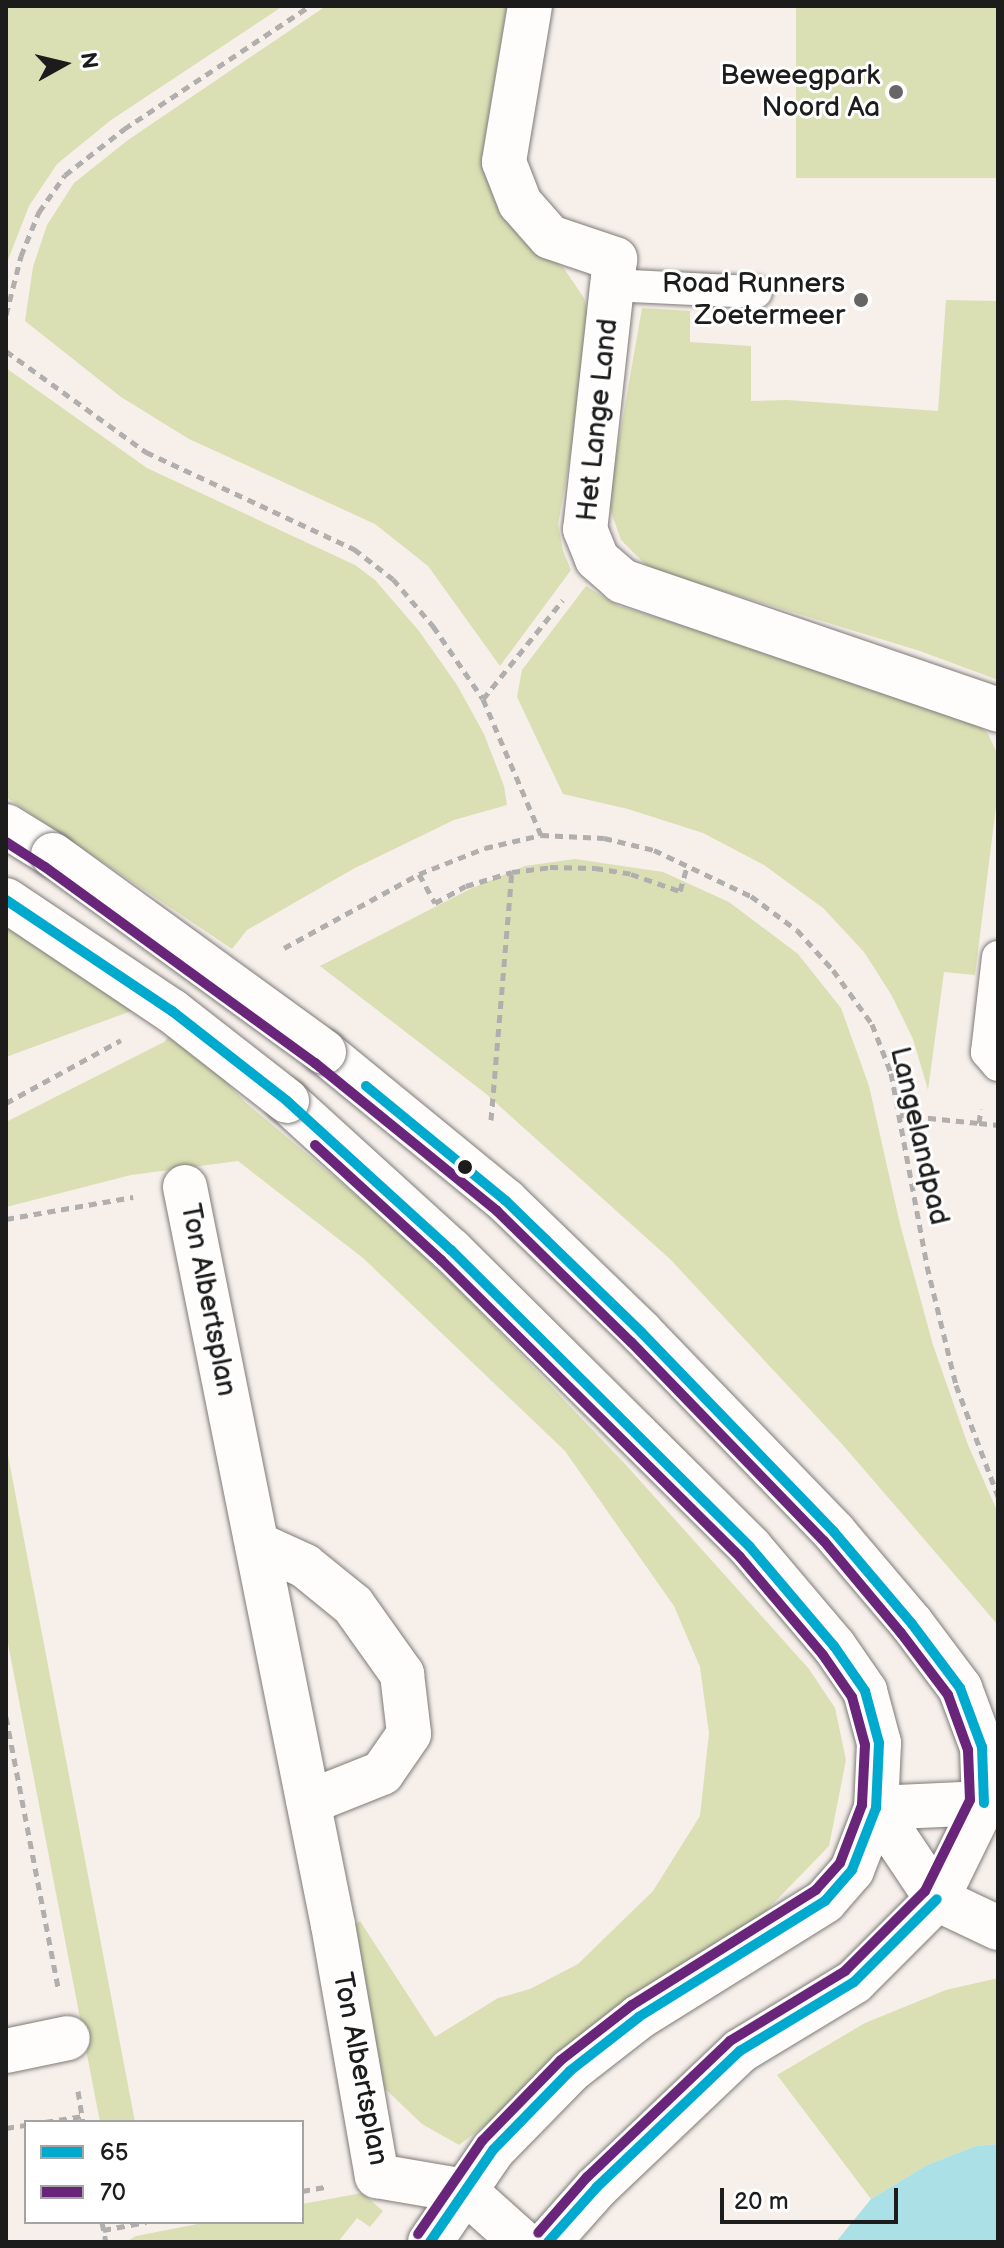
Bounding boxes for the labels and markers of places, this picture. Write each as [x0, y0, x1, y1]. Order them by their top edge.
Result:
place label: Beweegpark Noord Aa [720, 59, 880, 125]
marker: Beweegpark Noord Aa [887, 83, 905, 101]
place label: Road Runners Zoetermeer [662, 267, 845, 333]
marker: Road Runners Zoetermeer [852, 291, 870, 309]
unlabelled marker [457, 1159, 473, 1175]

